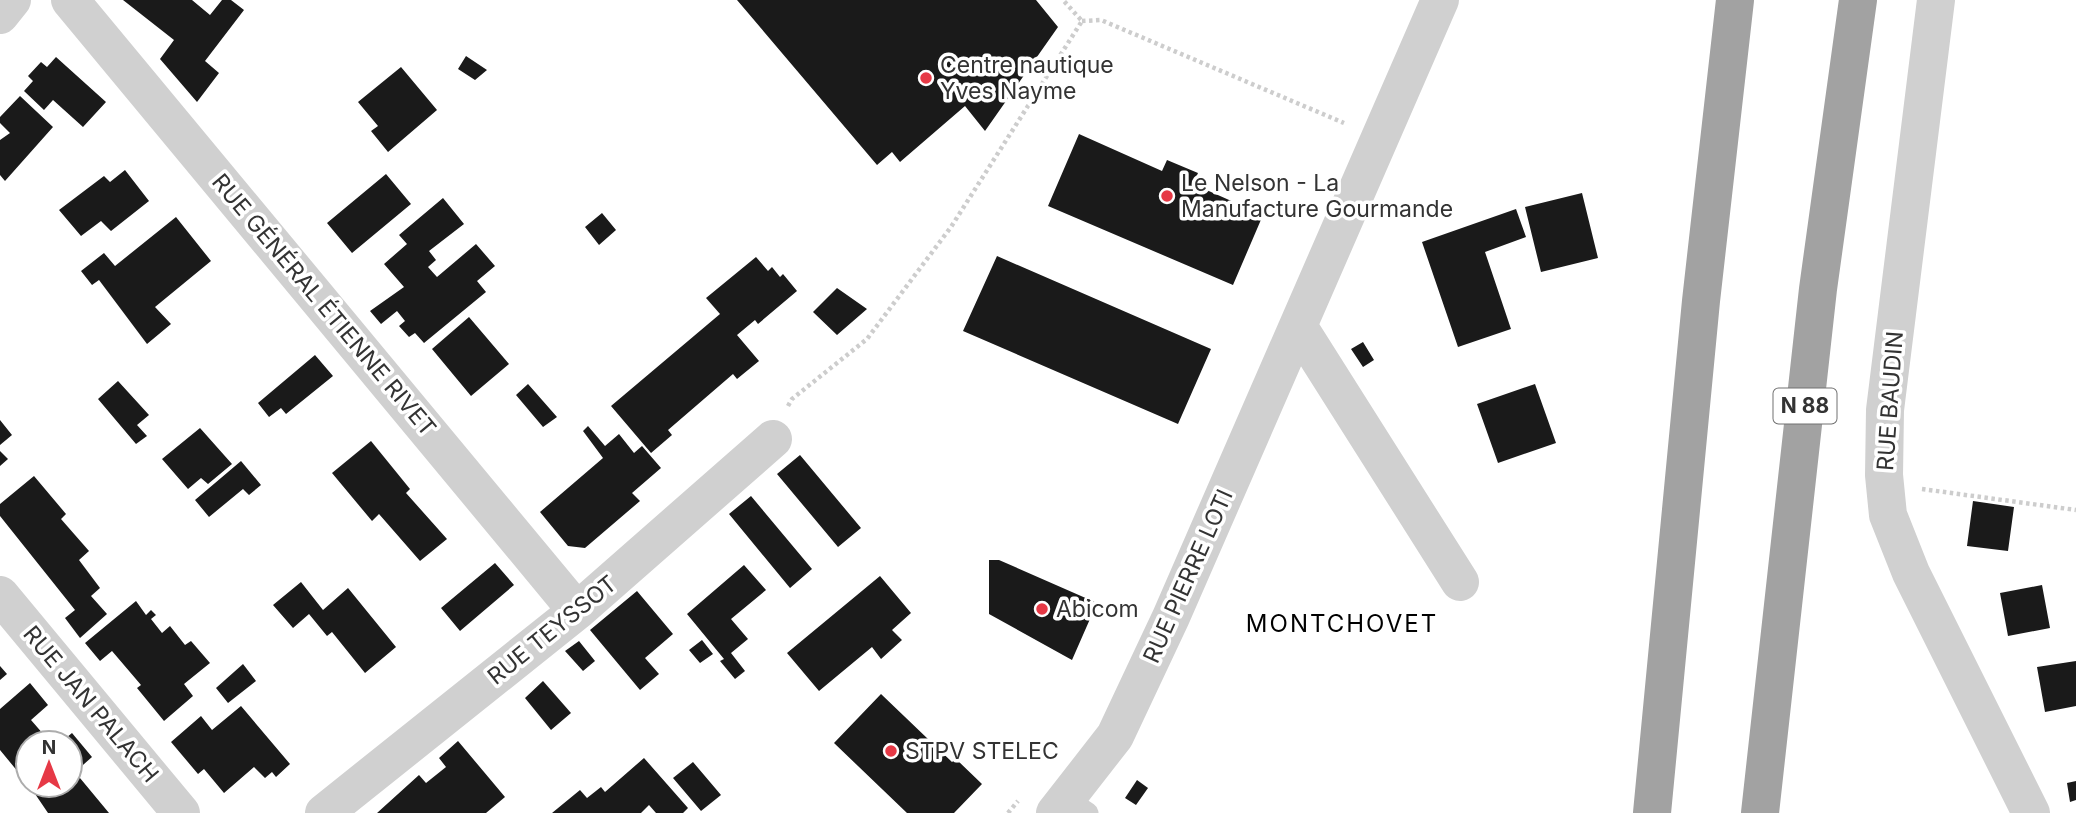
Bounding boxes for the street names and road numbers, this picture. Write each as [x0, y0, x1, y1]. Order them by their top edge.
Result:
street label: RUE GÉNÉRAL ÉTIENNE RIVET [206, 168, 442, 442]
street label: RUE BAUDIN [1871, 330, 1909, 472]
road number: N 88 [1773, 388, 1836, 424]
street label: RUE PIERRE LOTI [1137, 485, 1239, 667]
street label: RUE TEYSSOT [482, 569, 622, 691]
street label: RUE JAN PALACH [18, 620, 164, 788]

